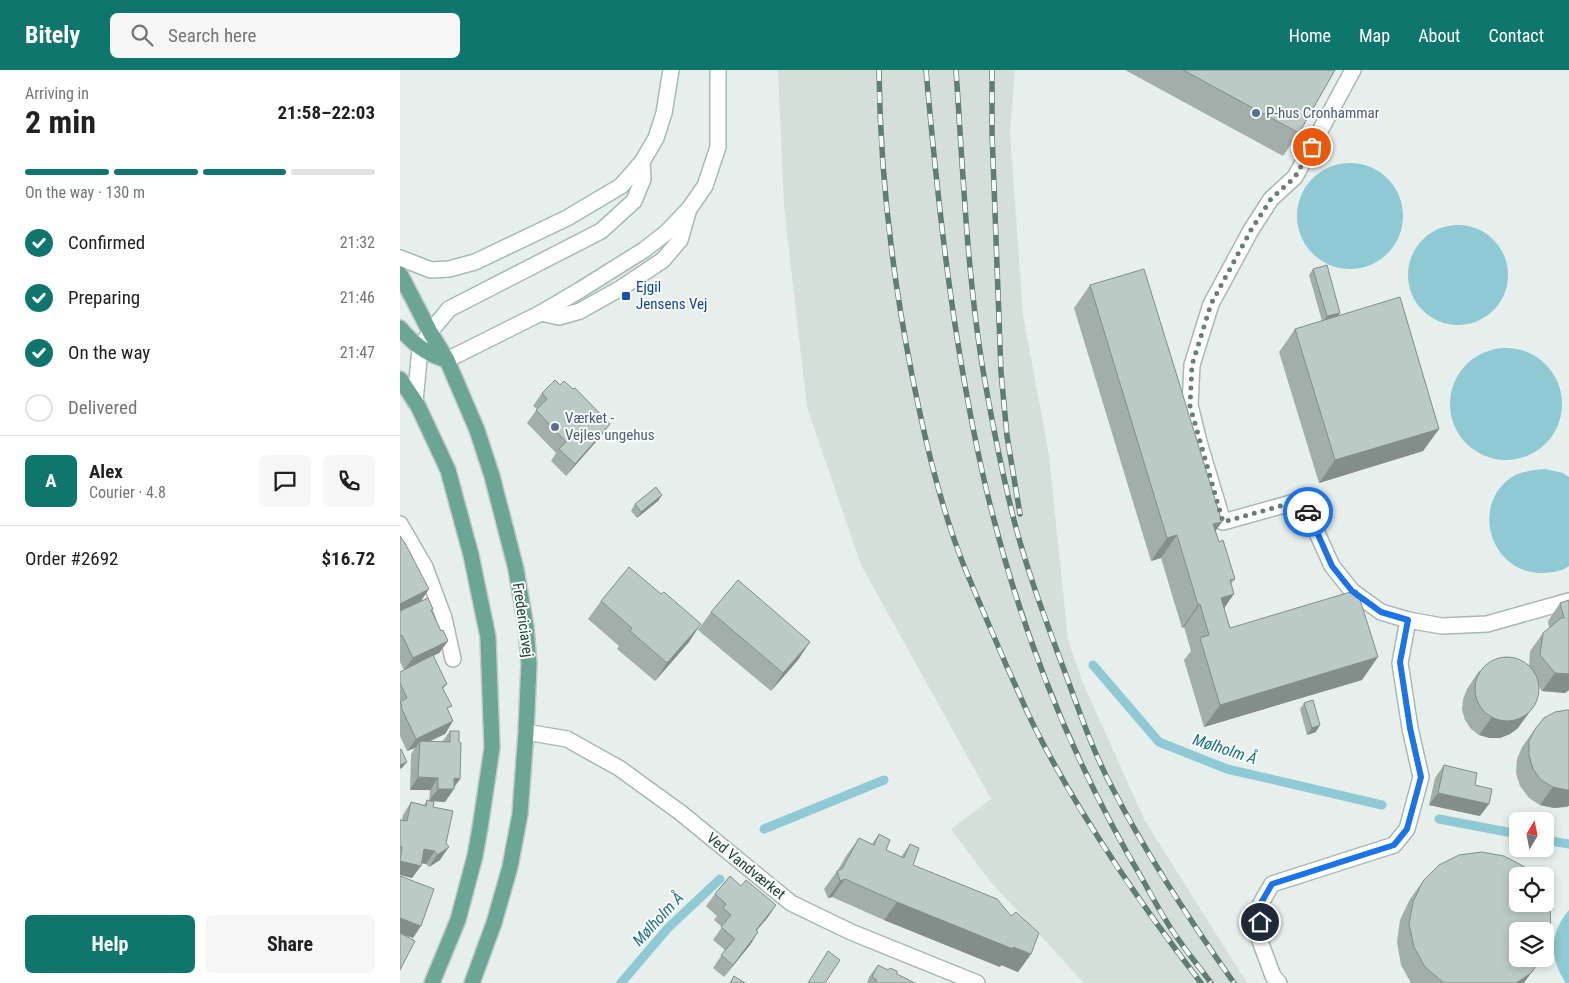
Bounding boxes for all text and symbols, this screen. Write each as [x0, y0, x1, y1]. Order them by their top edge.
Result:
search box [110, 13, 460, 58]
text: Bitely [25, 21, 80, 49]
icon: search [128, 21, 156, 49]
text: Search here [168, 24, 256, 47]
text: Home [1289, 25, 1331, 46]
text: Map [1359, 25, 1390, 46]
text: About [1418, 25, 1460, 46]
text: Contact [1488, 25, 1544, 46]
text: Arriving in [25, 84, 89, 103]
text: 21:58–22:03 [277, 101, 375, 124]
text: 2 min [25, 103, 96, 141]
place label: P-hus Cronhammar [1266, 104, 1380, 122]
marker: P-hus Cronhammar [1250, 107, 1262, 119]
pin [1291, 126, 1333, 168]
icon: bag [1298, 133, 1326, 161]
text: On the way · 130 m [25, 183, 145, 202]
icon: check [25, 229, 53, 257]
text: Confirmed [68, 231, 145, 254]
text: 21:32 [340, 233, 375, 252]
place label: Ejgil Jensens Vej [636, 278, 707, 313]
icon: check [25, 284, 53, 312]
text: Preparing [68, 286, 140, 309]
text: 21:46 [340, 288, 375, 307]
marker: Ejgil Jensens Vej [620, 290, 632, 302]
icon: check [25, 339, 53, 367]
text: On the way [68, 341, 150, 364]
text: 21:47 [340, 343, 375, 362]
text: Delivered [68, 396, 137, 419]
place label: Værket - Vejles ungehus [565, 409, 655, 444]
marker: Værket - Vejles ungehus [549, 421, 561, 433]
button: chat [259, 455, 311, 507]
button: phone [323, 455, 375, 507]
text: Alex [89, 460, 123, 483]
text: A [45, 469, 57, 492]
text: Courier · 4.8 [89, 483, 166, 502]
courier [1283, 487, 1333, 537]
icon: car [1294, 498, 1322, 526]
text: Order #2692 [25, 547, 118, 570]
text: $16.72 [321, 547, 375, 570]
street label: Fredericiavej [509, 582, 537, 658]
water label: Mølholm Å [1191, 729, 1260, 768]
north arrow [1509, 812, 1554, 858]
map controls [1509, 812, 1554, 967]
street label: Ved Vandværket [703, 829, 789, 903]
button: locate [1509, 867, 1554, 912]
water label: Mølholm Å [628, 888, 688, 950]
pin [1239, 901, 1281, 943]
icon: home [1246, 908, 1274, 936]
button: Help [25, 915, 195, 973]
button: Share [205, 915, 375, 973]
button: layers [1509, 922, 1554, 967]

